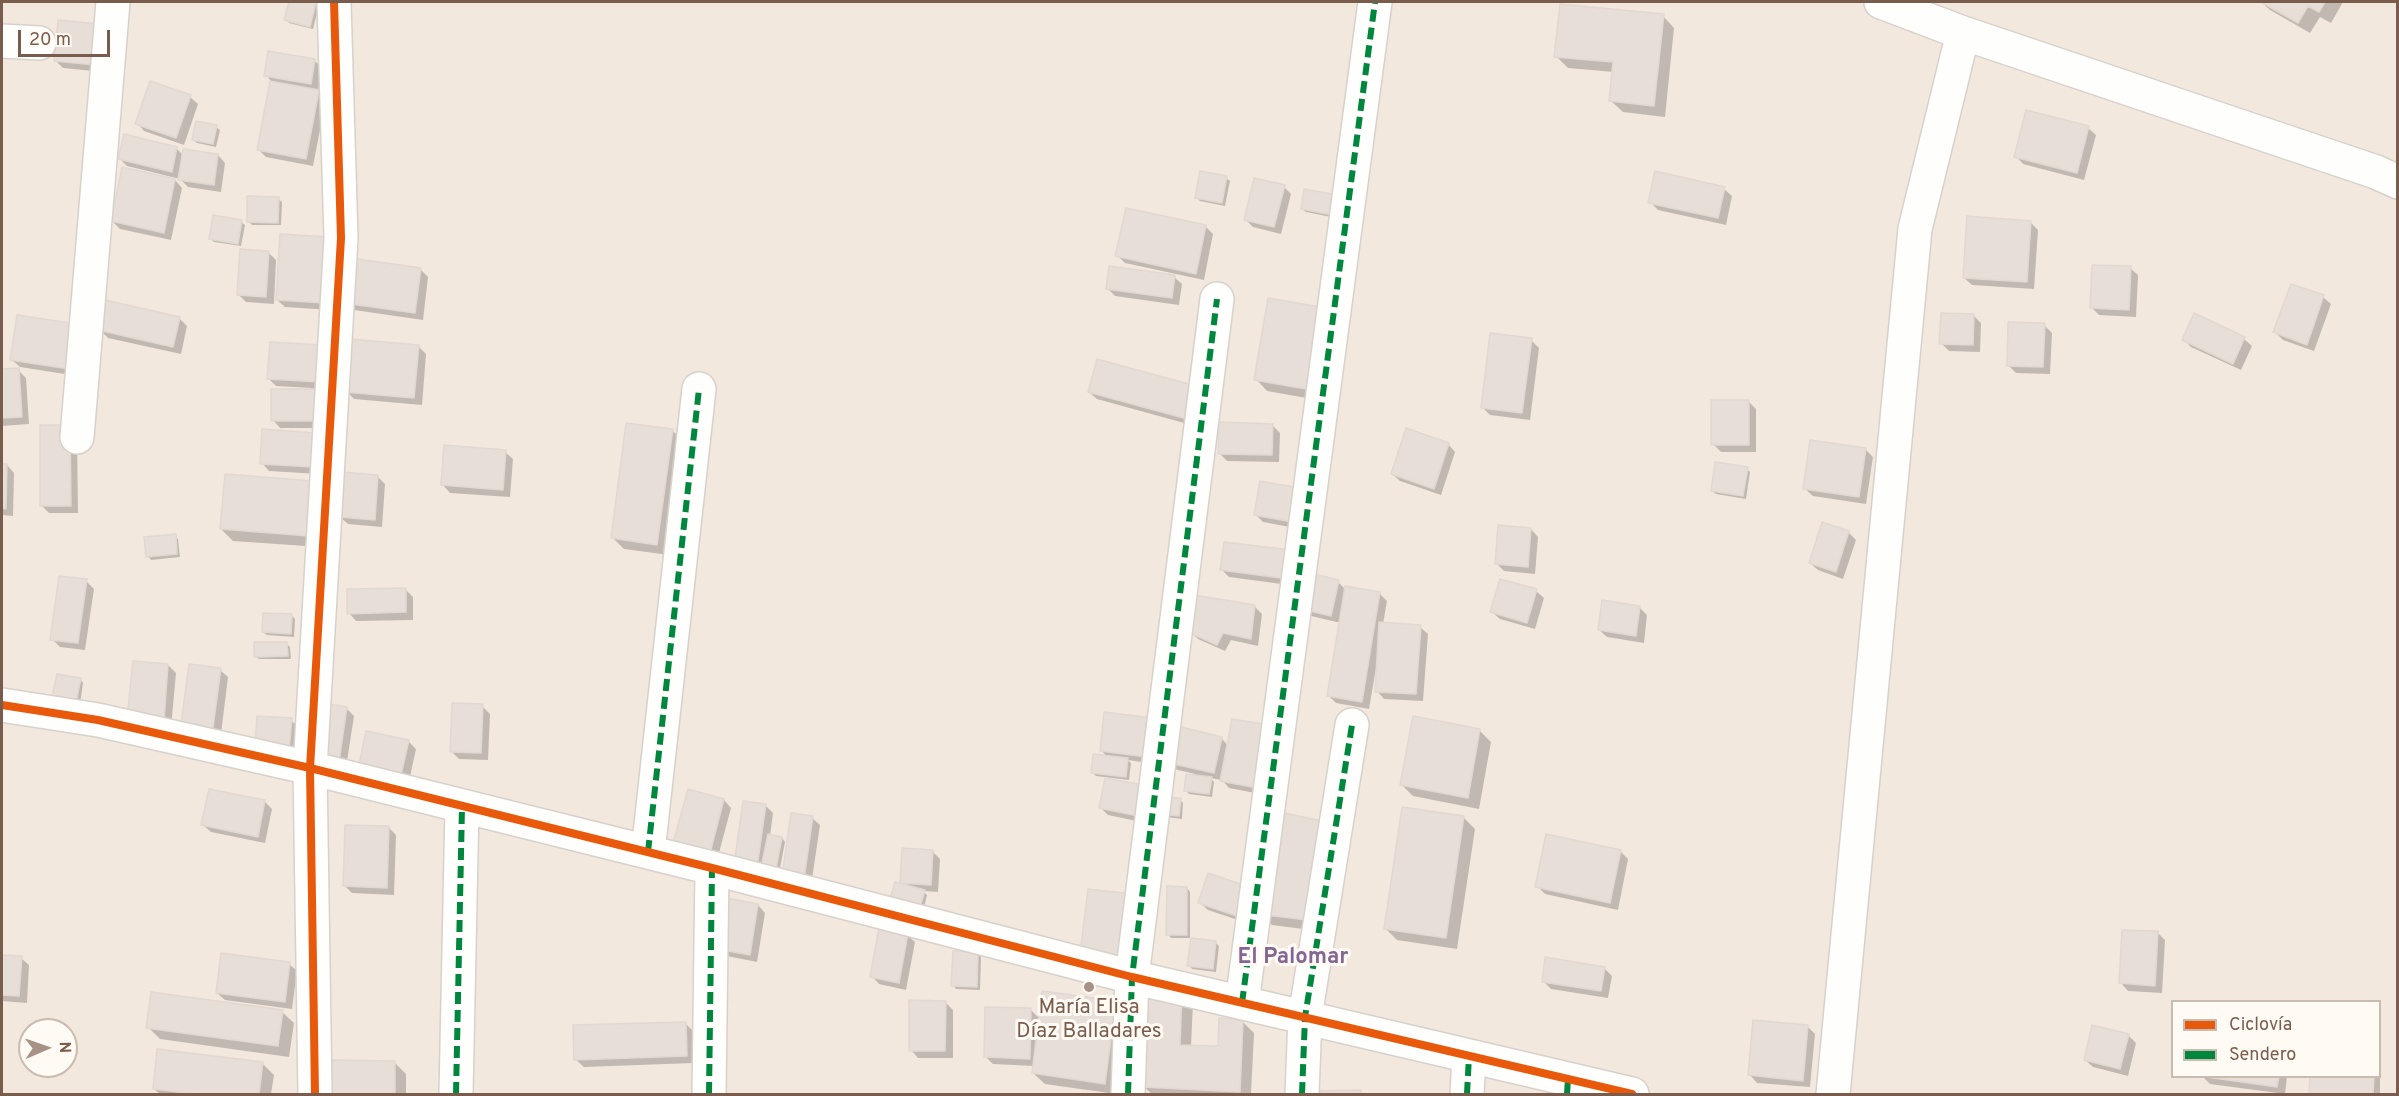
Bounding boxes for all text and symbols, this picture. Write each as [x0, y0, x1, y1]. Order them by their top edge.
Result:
scale bar [21, 18, 112, 56]
text: 20 m [29, 29, 71, 52]
district label: El Palomar [1238, 946, 1348, 972]
marker: María Elisa Díaz Balladares [1082, 980, 1096, 994]
place label: María Elisa Díaz Balladares [1016, 996, 1162, 1046]
legend [2171, 1000, 2381, 1078]
text: Ciclovía [2229, 1014, 2292, 1037]
north arrow [18, 1018, 78, 1078]
text: N [54, 1041, 74, 1054]
text: Sendero [2229, 1044, 2296, 1067]

